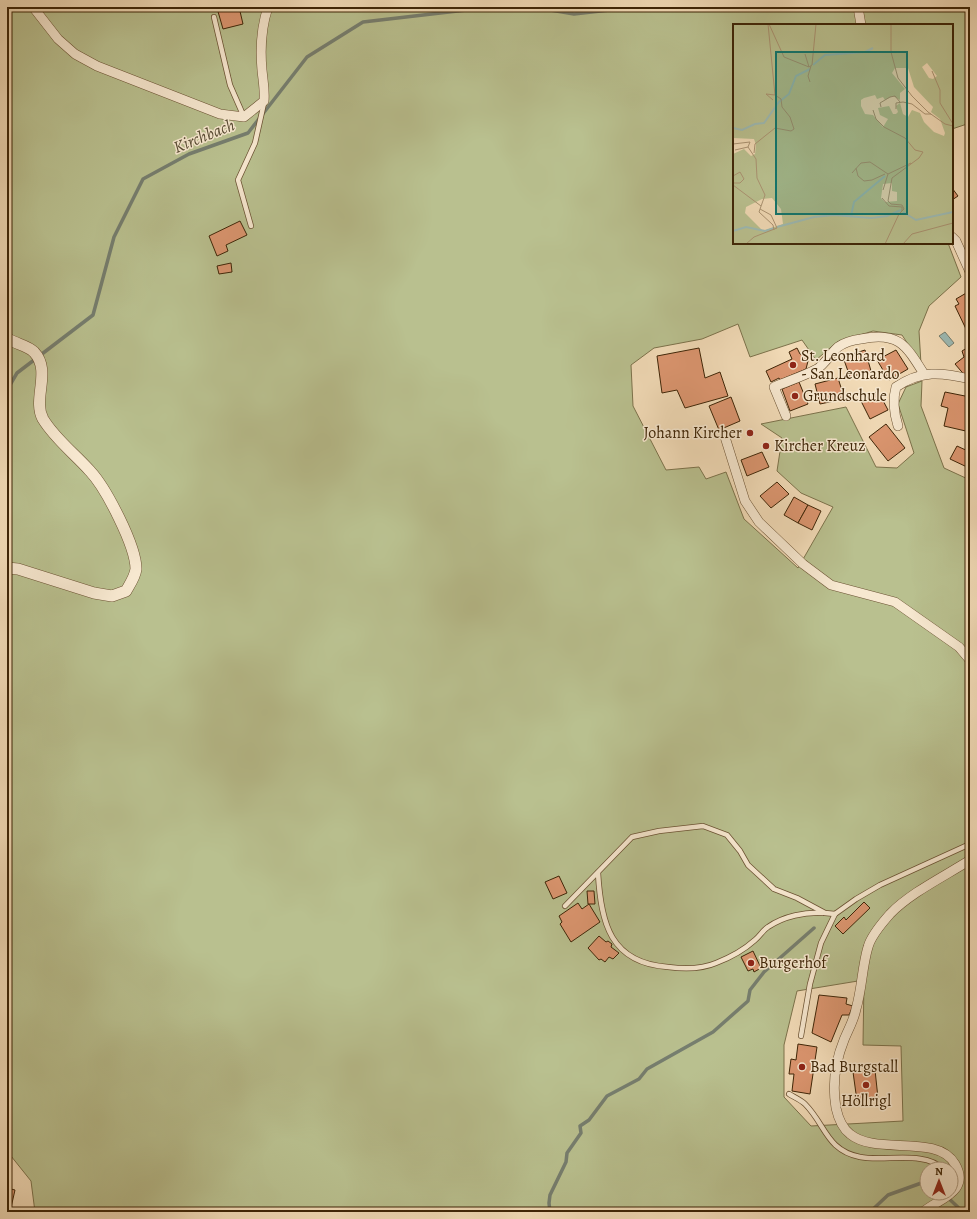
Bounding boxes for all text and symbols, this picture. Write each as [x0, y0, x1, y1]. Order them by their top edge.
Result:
inset map [733, 24, 953, 244]
water label: Kirchbach [170, 113, 238, 159]
place label: St. Leonhard - San Leonardo [801, 345, 900, 385]
marker: St. Leonhard - San Leonardo [788, 360, 798, 370]
place label: Grundschule [803, 385, 887, 407]
marker: Grundschule [790, 391, 800, 401]
place label: Johann Kircher [644, 422, 742, 444]
marker: Johann Kircher [745, 428, 755, 438]
place label: Kircher Kreuz [774, 435, 866, 457]
marker: Kircher Kreuz [761, 441, 771, 451]
place label: Burgerhof [759, 952, 829, 974]
marker: Burgerhof [746, 958, 756, 968]
place label: Bad Burgstall [810, 1056, 898, 1078]
marker: Bad Burgstall [797, 1062, 807, 1072]
marker: Höllrigl [861, 1080, 871, 1090]
place label: Höllrigl [841, 1090, 891, 1112]
north arrow [919, 1161, 959, 1201]
text: N [935, 1164, 943, 1179]

